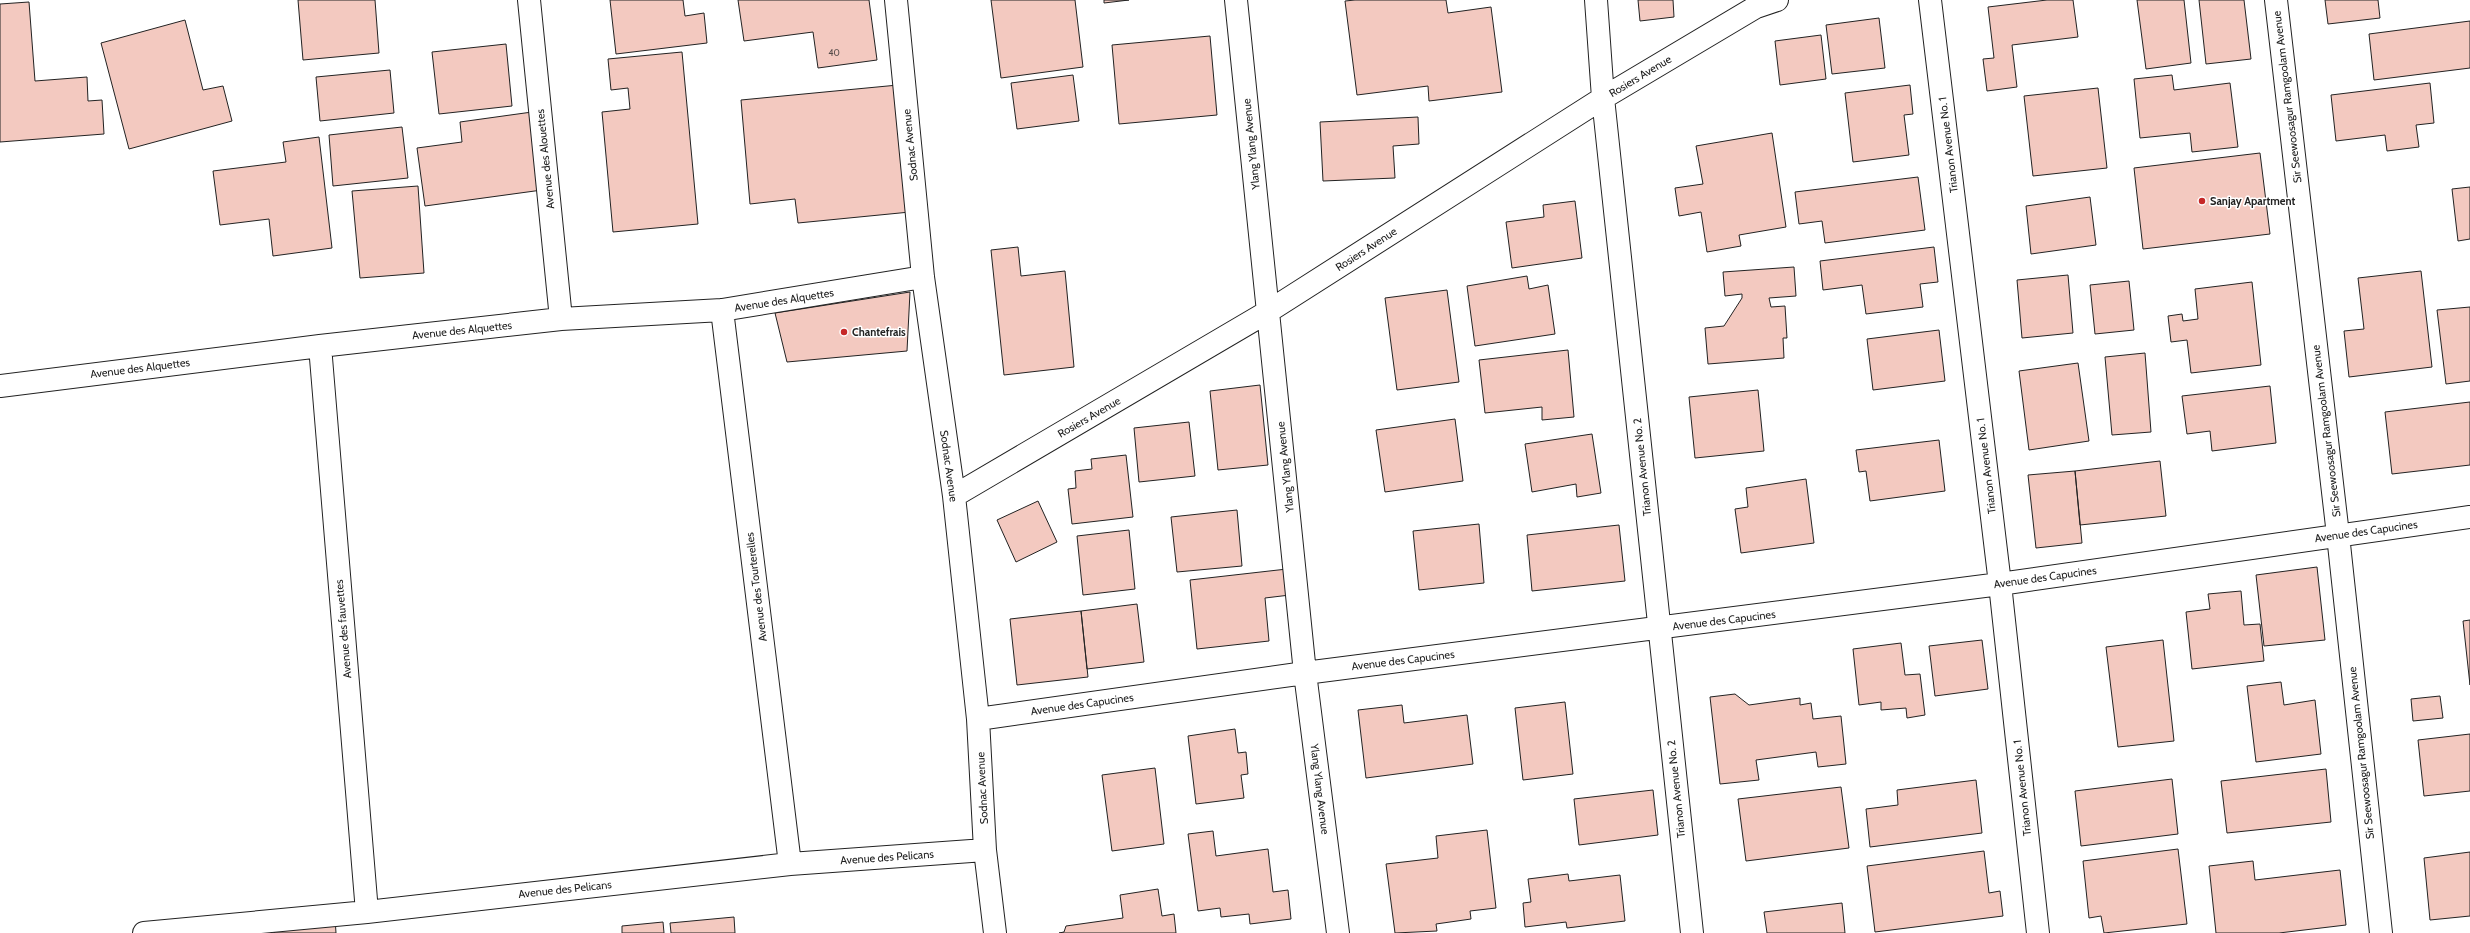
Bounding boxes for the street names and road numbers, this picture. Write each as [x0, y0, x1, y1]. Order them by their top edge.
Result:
street label: Sir Seewoosagur Ramgoolam Avenue [2269, 10, 2305, 184]
street label: Rosiers Avenue [1606, 52, 1674, 100]
street label: Trianon Avenue No. 1 [1935, 96, 1961, 194]
street label: Ylang Ylang Avenue [1239, 97, 1263, 191]
street label: Avenue des Alouettes [533, 108, 557, 210]
street label: Sodnac Avenue [899, 108, 921, 182]
street label: Rosiers Avenue [1333, 224, 1400, 274]
street label: Avenue des Alquettes [733, 285, 835, 315]
street label: Avenue des Alquettes [411, 318, 513, 342]
street label: Sir Seewoosagur Ramgoolam Avenue [2308, 344, 2344, 518]
street label: Avenue des Alquettes [89, 355, 191, 381]
street label: Rosiers Avenue [1055, 393, 1123, 441]
street label: Trianon Avenue No. 2 [1630, 417, 1654, 517]
street label: Trianon Avenue No. 1 [1973, 417, 1999, 515]
street label: Ylang Ylang Avenue [1273, 420, 1297, 514]
street label: Sodnac Avenue [937, 429, 961, 503]
street label: Avenue des Capucines [2314, 517, 2419, 545]
street label: Avenue des Tourterelles [742, 531, 770, 642]
street label: Avenue des Capucines [1993, 563, 2098, 591]
street label: Avenue des fauvettes [332, 579, 354, 679]
street label: Avenue des Capucines [1672, 607, 1777, 633]
street label: Avenue des Capucines [1351, 647, 1456, 673]
street label: Sir Seewoosagur Ramgoolam Avenue [2345, 666, 2377, 840]
street label: Avenue des Capucines [1030, 690, 1135, 718]
street label: Trianon Avenue No. 2 [1664, 739, 1688, 839]
street label: Trianon Avenue No. 1 [2010, 739, 2034, 837]
street label: Ylang Ylang Avenue [1307, 742, 1333, 836]
street label: Sodnac Avenue [973, 751, 991, 824]
street label: Avenue des Pelicans [840, 847, 935, 867]
street label: Avenue des Pelicans [518, 877, 613, 901]

